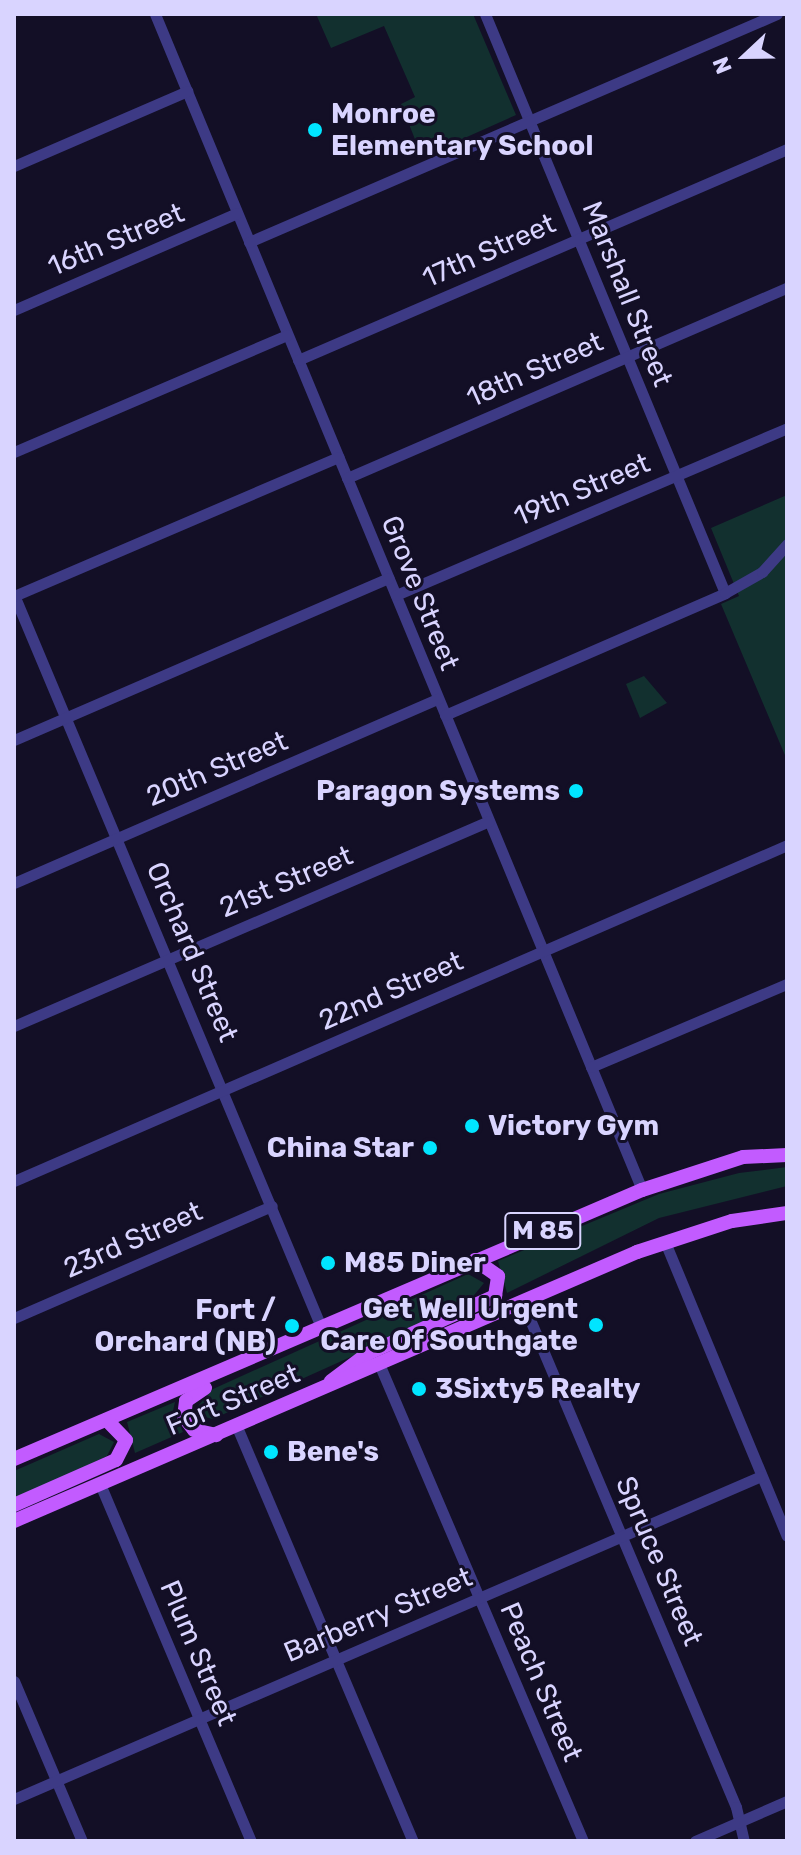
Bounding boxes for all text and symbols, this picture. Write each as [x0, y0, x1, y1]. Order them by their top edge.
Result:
north arrow [705, 16, 785, 96]
text: N [707, 53, 738, 78]
place label: Monroe Elementary School [331, 97, 594, 163]
marker: Monroe Elementary School [306, 121, 324, 139]
street label: 16th Street [43, 196, 189, 284]
street label: Marshall Street [575, 197, 679, 391]
street label: 17th Street [417, 207, 561, 295]
street label: 18th Street [462, 325, 608, 415]
street label: 19th Street [509, 446, 655, 534]
street label: Grove Street [374, 511, 466, 675]
street label: 20th Street [141, 724, 293, 814]
place label: Paragon Systems [316, 774, 560, 808]
marker: Paragon Systems [567, 782, 585, 800]
street label: 21st Street [214, 839, 358, 925]
street label: Orchard Street [139, 857, 245, 1047]
street label: 22nd Street [314, 944, 468, 1038]
place label: Victory Gym [488, 1109, 660, 1143]
marker: Victory Gym [463, 1117, 481, 1135]
place label: China Star [267, 1131, 414, 1165]
marker: China Star [421, 1139, 439, 1157]
street label: 23rd Street [59, 1195, 207, 1285]
road number: M 85 [503, 1209, 583, 1253]
place label: M85 Diner [344, 1246, 486, 1280]
marker: M85 Diner [319, 1254, 337, 1272]
place label: Get Well Urgent Care Of Southgate [320, 1292, 578, 1358]
place label: Fort / Orchard (NB) [95, 1293, 276, 1359]
marker: Get Well Urgent Care Of Southgate [585, 1314, 607, 1336]
marker: Fort / Orchard (NB) [283, 1317, 301, 1335]
street label: Fort Street [161, 1357, 305, 1443]
place label: 3Sixty5 Realty [435, 1372, 640, 1406]
marker: 3Sixty5 Realty [410, 1380, 428, 1398]
place label: Bene's [287, 1435, 379, 1469]
marker: Bene's [262, 1443, 280, 1461]
street label: Spruce Street [608, 1471, 710, 1651]
street label: Barberry Street [279, 1560, 477, 1670]
street label: Plum Street [152, 1575, 244, 1731]
street label: Peach Street [492, 1598, 590, 1766]

